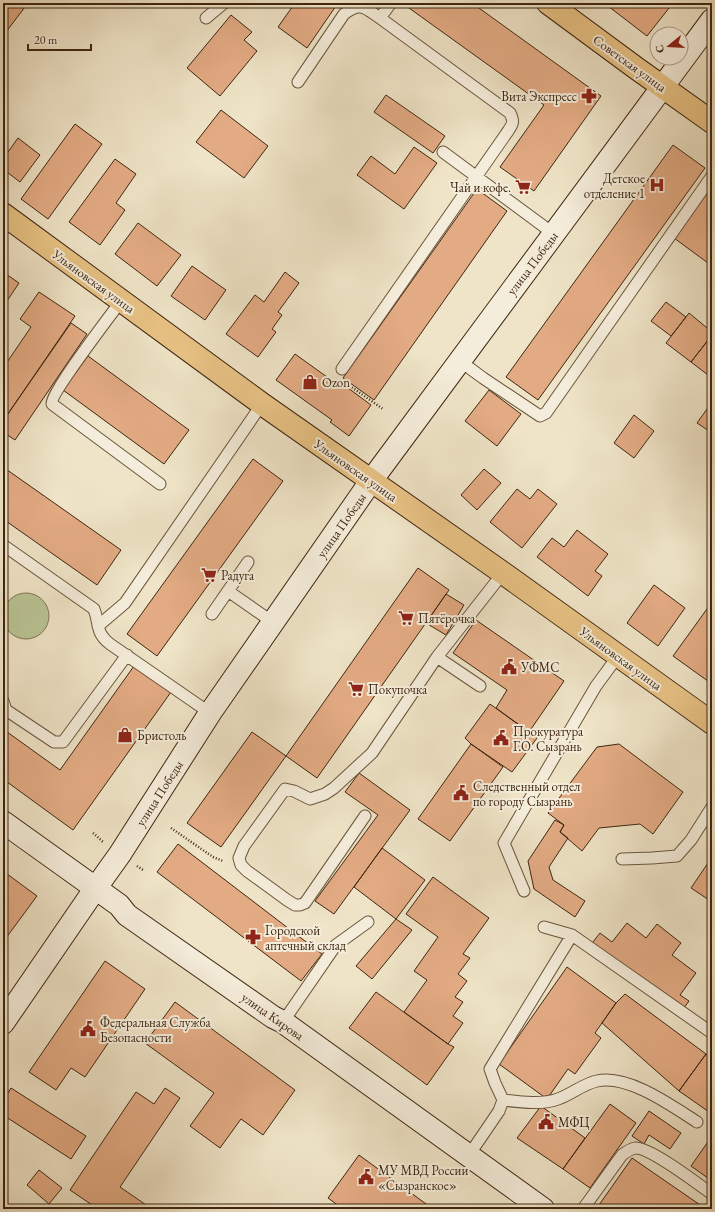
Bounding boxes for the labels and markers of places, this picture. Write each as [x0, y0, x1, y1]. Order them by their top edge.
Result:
pharmacy icon: Вита Экспресс [580, 87, 598, 105]
place label: Вита Экспресс [501, 88, 577, 105]
place label: Детское отделение 1 [584, 170, 645, 202]
hospital icon: Детское отделение 1 [648, 176, 666, 194]
supermarket icon: Чай и кофе. [514, 178, 532, 196]
place label: Чай и кофе. [450, 179, 511, 196]
shop icon: Ozon [301, 373, 319, 391]
place label: Ozon [322, 374, 350, 391]
supermarket icon: Радуга [200, 566, 218, 584]
place label: Радуга [221, 567, 255, 584]
supermarket icon: Пятёрочка [397, 609, 415, 627]
place label: Пятёрочка [418, 610, 476, 627]
public building icon: УФМС [500, 658, 518, 676]
place label: УФМС [520, 659, 560, 676]
supermarket icon: Покупочка [347, 680, 365, 698]
place label: Покупочка [368, 681, 428, 698]
place label: Прокуратура Г.О. Сызрань [513, 723, 584, 755]
shop icon: Бристоль [116, 726, 134, 744]
place label: Бристоль [137, 727, 186, 744]
public building icon: Прокуратура Г.О. Сызрань [492, 729, 510, 747]
place label: Следственный отдел по городу Сызрань [473, 778, 580, 810]
public building icon: Следственный отдел по городу Сызрань [452, 784, 470, 802]
place label: Городской аптечный склад [265, 922, 346, 954]
pharmacy icon: Городской аптечный склад [244, 928, 262, 946]
place label: Федеральная Служба Безопасности [100, 1014, 212, 1046]
public building icon: Федеральная Служба Безопасности [79, 1020, 97, 1038]
public building icon: МФЦ [537, 1113, 555, 1131]
place label: МФЦ [558, 1114, 589, 1131]
place label: МУ МВД России «Сызранское» [378, 1162, 468, 1194]
public building icon: МУ МВД России «Сызранское» [357, 1168, 375, 1186]

